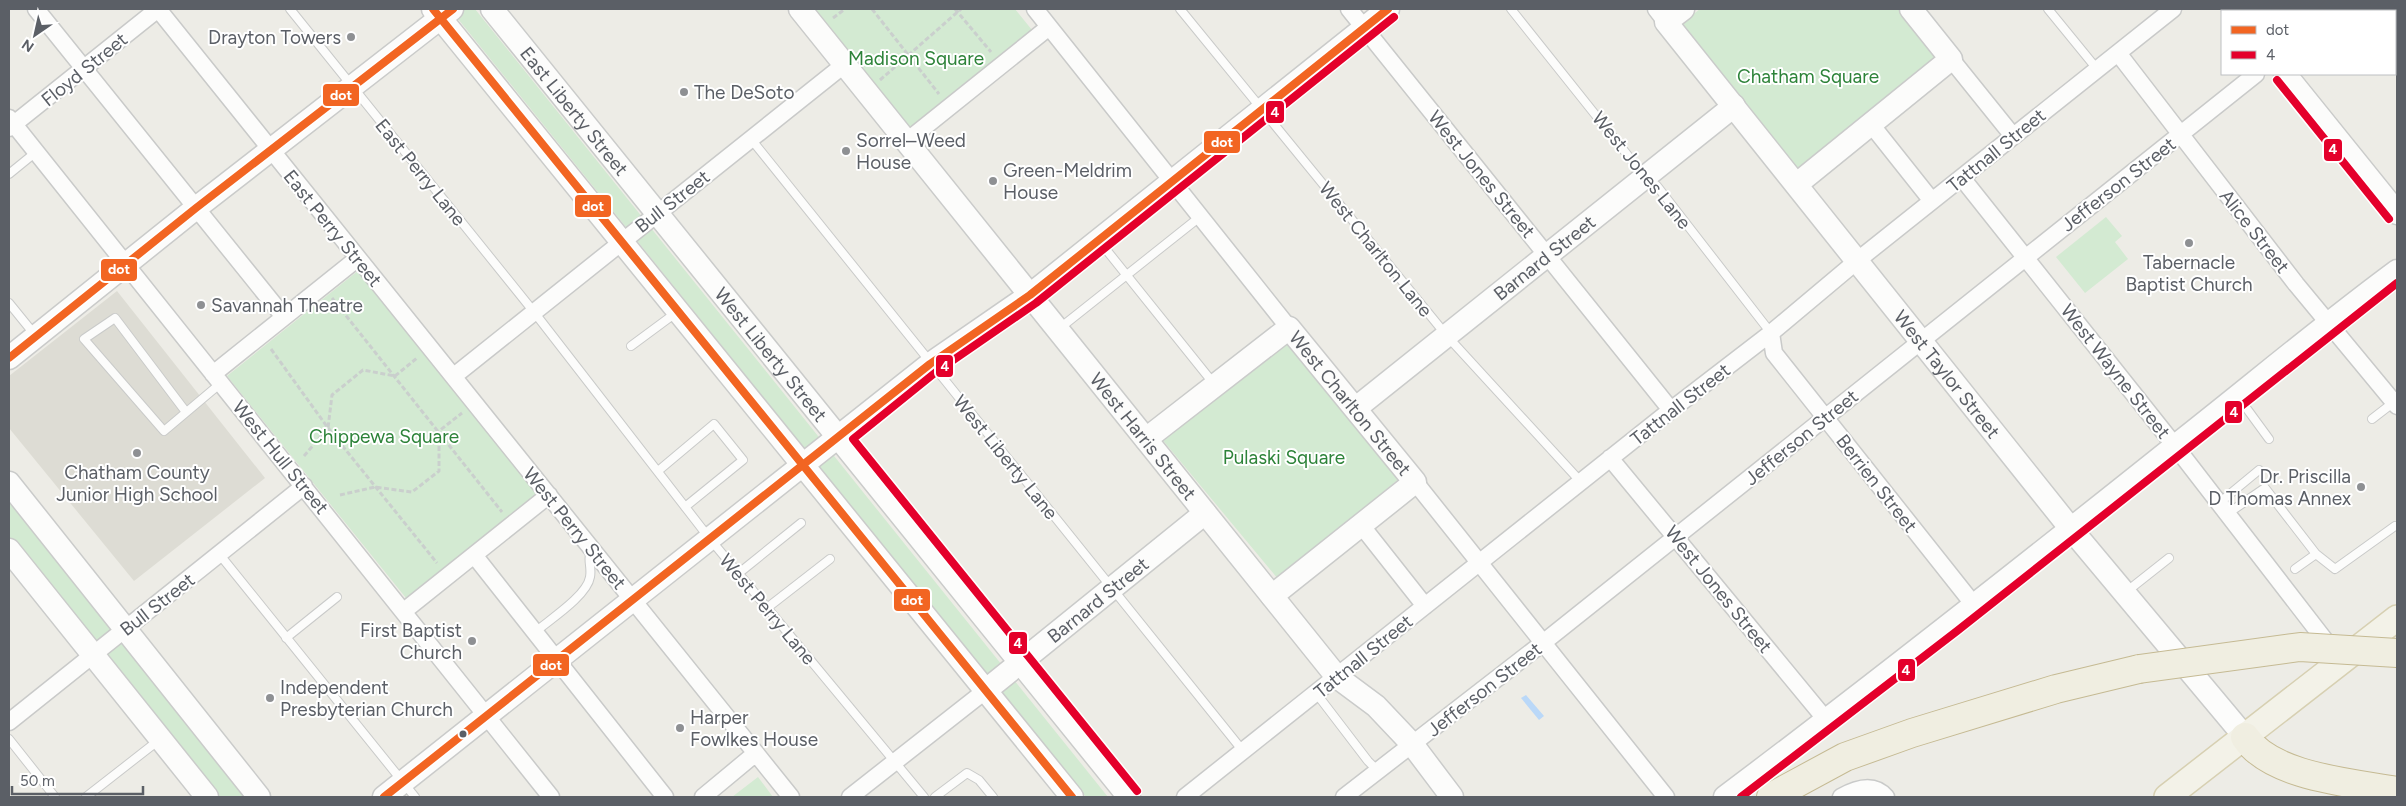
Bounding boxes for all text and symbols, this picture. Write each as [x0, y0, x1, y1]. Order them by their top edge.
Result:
north arrow [10, 10, 60, 60]
legend [2221, 10, 2396, 75]
text: dot [2266, 21, 2289, 39]
place label: Drayton Towers [208, 26, 341, 49]
street label: Floyd Street [37, 28, 132, 111]
marker: Drayton Towers [345, 31, 357, 43]
text: N [19, 35, 37, 55]
street label: East Liberty Street [515, 42, 633, 180]
text: 4 [2266, 46, 2275, 64]
park label: Madison Square [848, 47, 984, 70]
park label: Chatham Square [1737, 65, 1879, 88]
place label: The DeSoto [694, 81, 794, 104]
line badge: dot [322, 83, 360, 107]
marker: The DeSoto [678, 86, 690, 98]
text: dot [330, 87, 352, 104]
line badge: 4 [1265, 100, 1285, 124]
text: 4 [1271, 104, 1280, 121]
street label: Tattnall Street [1942, 104, 2050, 197]
street label: West Jones Street [1423, 106, 1540, 243]
street label: West Jones Lane [1587, 107, 1696, 234]
street label: East Perry Lane [370, 114, 471, 230]
place label: Sorrel–Weed House [856, 129, 966, 174]
line badge: dot [1203, 130, 1241, 154]
street label: Jefferson Street [2056, 132, 2180, 236]
text: dot [1211, 134, 1233, 151]
line badge: 4 [2323, 138, 2343, 162]
text: 4 [2329, 141, 2338, 158]
marker: Sorrel–Weed House [840, 145, 852, 157]
place label: Green-Meldrim House [1003, 159, 1132, 204]
street label: East Perry Street [278, 165, 387, 291]
street label: Bull Street [630, 165, 714, 238]
marker: Green-Meldrim House [987, 175, 999, 187]
street label: West Charlton Lane [1314, 177, 1437, 322]
street label: Alice Street [2215, 185, 2294, 278]
line badge: dot [574, 194, 612, 218]
text: dot [582, 198, 604, 215]
street label: Barnard Street [1489, 210, 1600, 306]
marker: Tabernacle Baptist Church [2183, 237, 2195, 249]
place label: Tabernacle Baptist Church [2125, 251, 2253, 296]
line badge: dot [100, 258, 138, 282]
text: dot [108, 261, 130, 278]
street label: West Liberty Street [710, 283, 832, 426]
place label: Savannah Theatre [211, 294, 363, 317]
marker: Savannah Theatre [195, 299, 207, 311]
street label: West Wayne Street [2056, 299, 2175, 443]
street label: West Taylor Street [1889, 306, 2005, 443]
street label: West Charlton Street [1284, 326, 1416, 480]
line badge: 4 [935, 354, 954, 378]
text: 4 [941, 358, 950, 375]
street label: Tattnall Street [1626, 358, 1735, 450]
street label: West Harris Street [1085, 368, 1201, 505]
street label: Jefferson Street [1740, 385, 1863, 490]
street label: West Liberty Lane [948, 391, 1063, 524]
street label: West Hull Street [228, 396, 334, 519]
line badge: 4 [2224, 400, 2243, 424]
text: 4 [2230, 404, 2239, 421]
park label: Chippewa Square [309, 425, 459, 448]
street label: Berrien Street [1831, 430, 1922, 537]
park label: Pulaski Square [1223, 446, 1345, 469]
marker: Chatham County Junior High School [131, 447, 143, 459]
place label: Chatham County Junior High School [56, 461, 218, 506]
street label: West Perry Street [518, 463, 631, 594]
place label: Dr. Priscilla D Thomas Annex [2208, 465, 2351, 510]
marker: Dr. Priscilla D Thomas Annex [2355, 481, 2367, 493]
street label: West Jones Street [1660, 521, 1777, 658]
street label: West Perry Lane [715, 549, 821, 670]
street label: Barnard Street [1043, 552, 1153, 648]
street label: Bull Street [115, 568, 199, 641]
line badge: dot [893, 588, 931, 612]
text: dot [901, 592, 923, 609]
street label: Tattnall Street [1309, 610, 1417, 703]
place label: First Baptist Church [360, 619, 462, 664]
line badge: 4 [1008, 631, 1028, 655]
marker: First Baptist Church [466, 635, 478, 647]
text: 4 [1014, 635, 1023, 652]
street label: Jefferson Street [1422, 637, 1546, 741]
line badge: dot [532, 653, 570, 677]
text: dot [540, 657, 562, 674]
line badge: 4 [1897, 658, 1916, 682]
text: 4 [1902, 662, 1911, 679]
place label: Independent Presbyterian Church [280, 676, 453, 721]
marker: Independent Presbyterian Church [264, 692, 276, 704]
place label: Harper Fowlkes House [690, 706, 818, 751]
marker: Harper Fowlkes House [674, 722, 686, 734]
unlabelled marker [458, 729, 468, 739]
scale bar [12, 764, 144, 796]
text: 50 m [20, 772, 55, 790]

